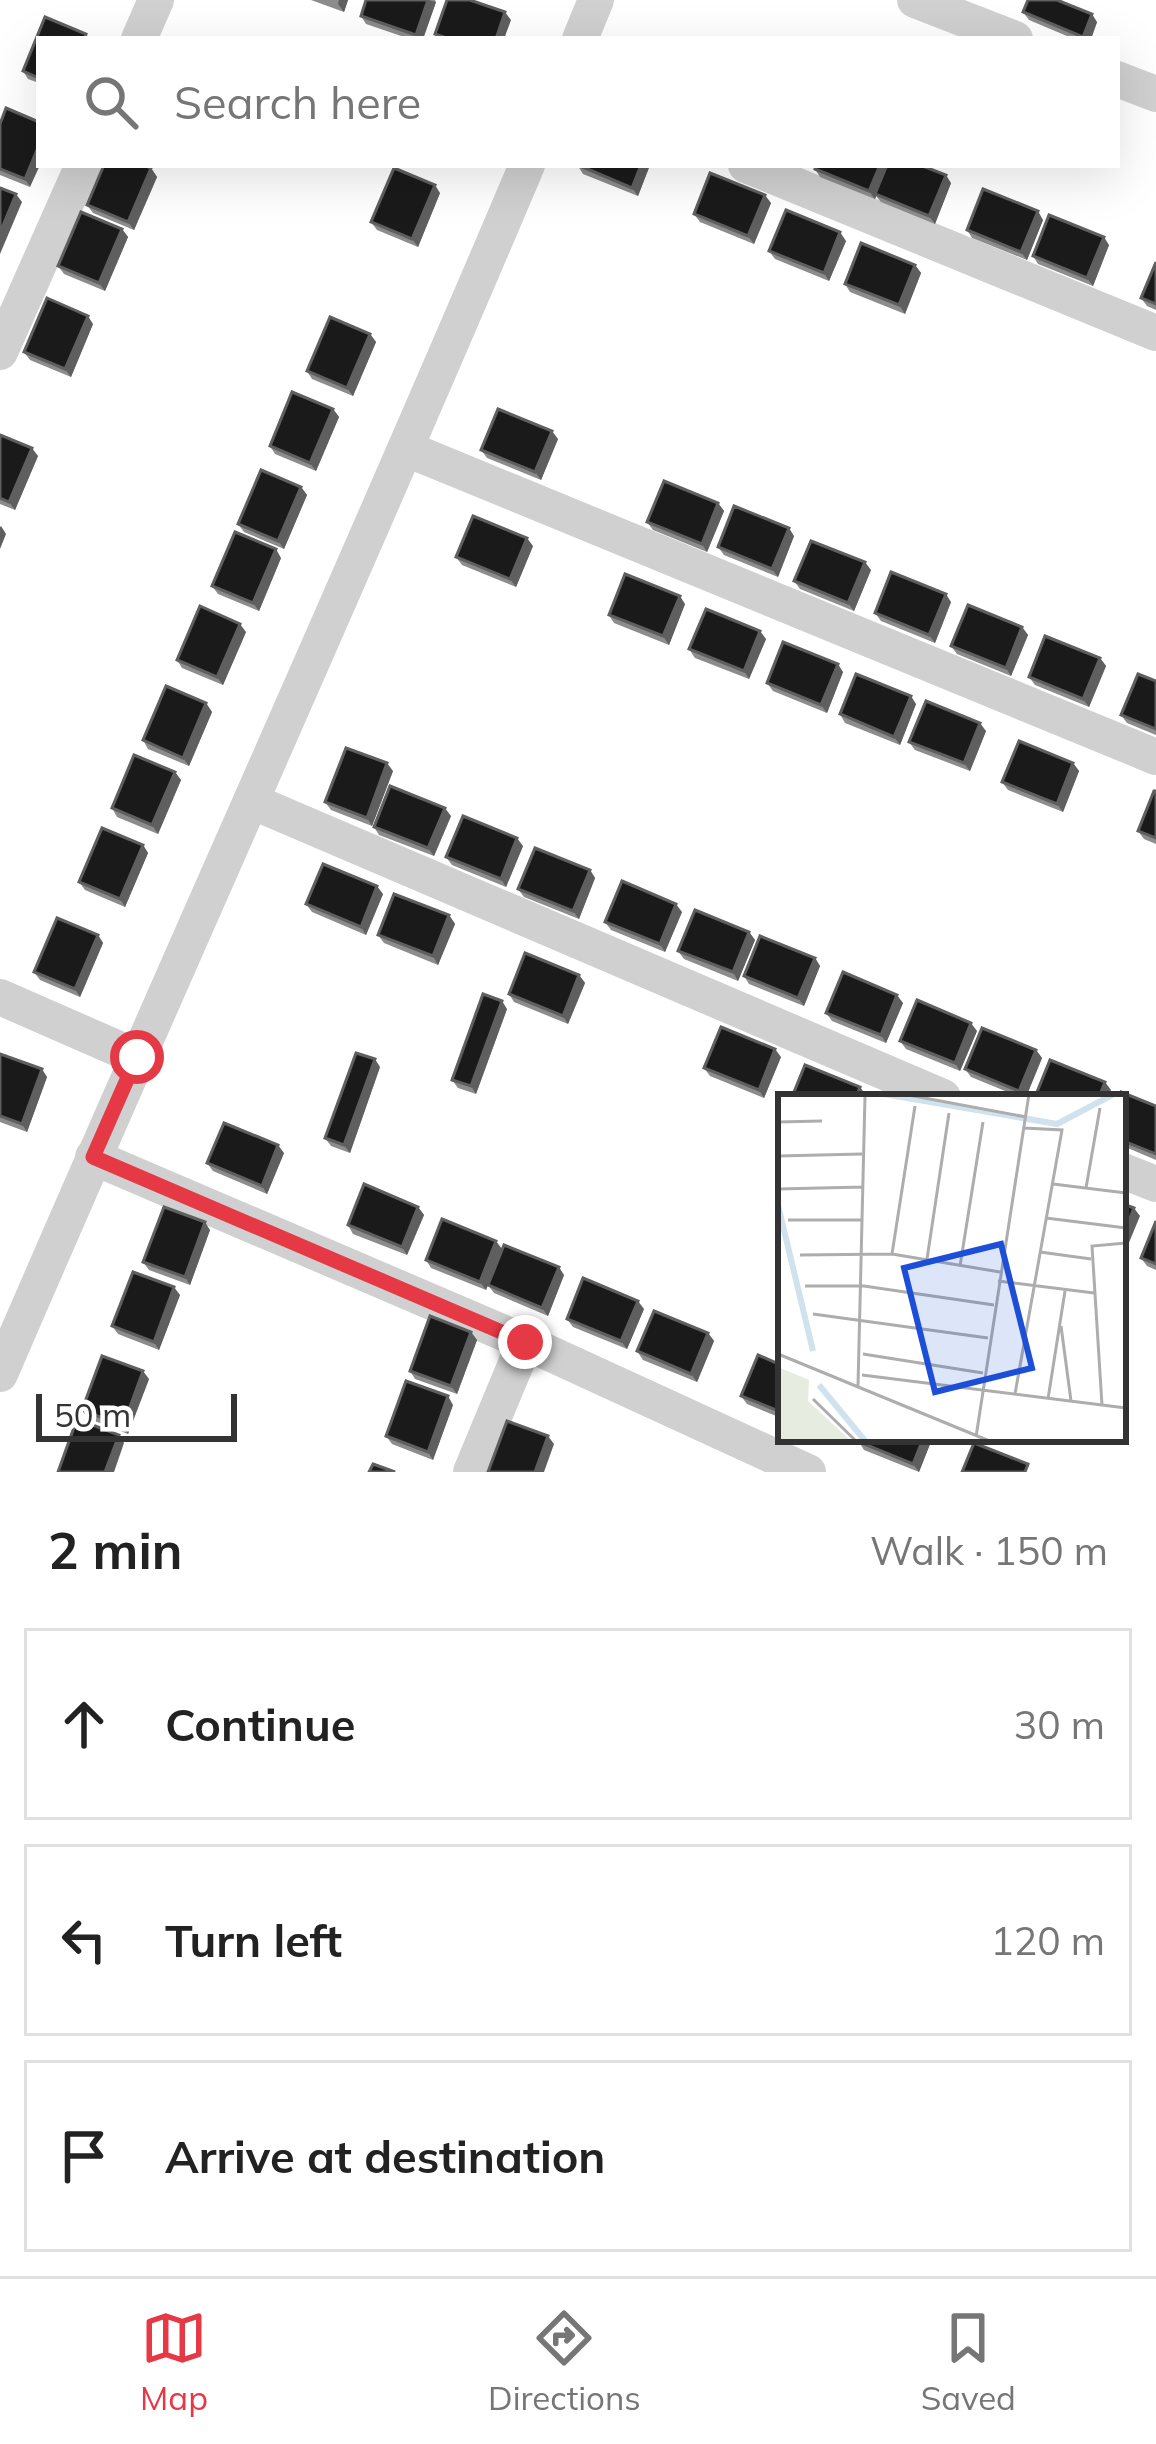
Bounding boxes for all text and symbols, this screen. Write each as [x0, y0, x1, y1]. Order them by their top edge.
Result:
search box [36, 36, 1120, 168]
icon: search [78, 69, 144, 135]
text: Search here [174, 74, 421, 130]
route start [110, 1030, 164, 1084]
inset map [778, 1094, 1126, 1442]
route end [498, 1315, 552, 1369]
scale bar [36, 1388, 237, 1441]
text: 50 m [54, 1394, 131, 1435]
text: 2 min [48, 1518, 183, 1582]
text: Walk · 150 m [870, 1526, 1108, 1575]
icon: ahead [51, 1691, 117, 1757]
text: Continue [165, 1696, 355, 1752]
text: 30 m [1014, 1700, 1105, 1749]
icon: left [51, 1907, 117, 1973]
text: Turn left [165, 1912, 342, 1968]
text: 120 m [990, 1916, 1105, 1965]
icon: arrive [51, 2123, 117, 2189]
text: Arrive at destination [165, 2128, 605, 2184]
tab: Map [140, 2305, 208, 2418]
tab: Directions [488, 2305, 641, 2418]
tab: Saved [921, 2305, 1016, 2418]

